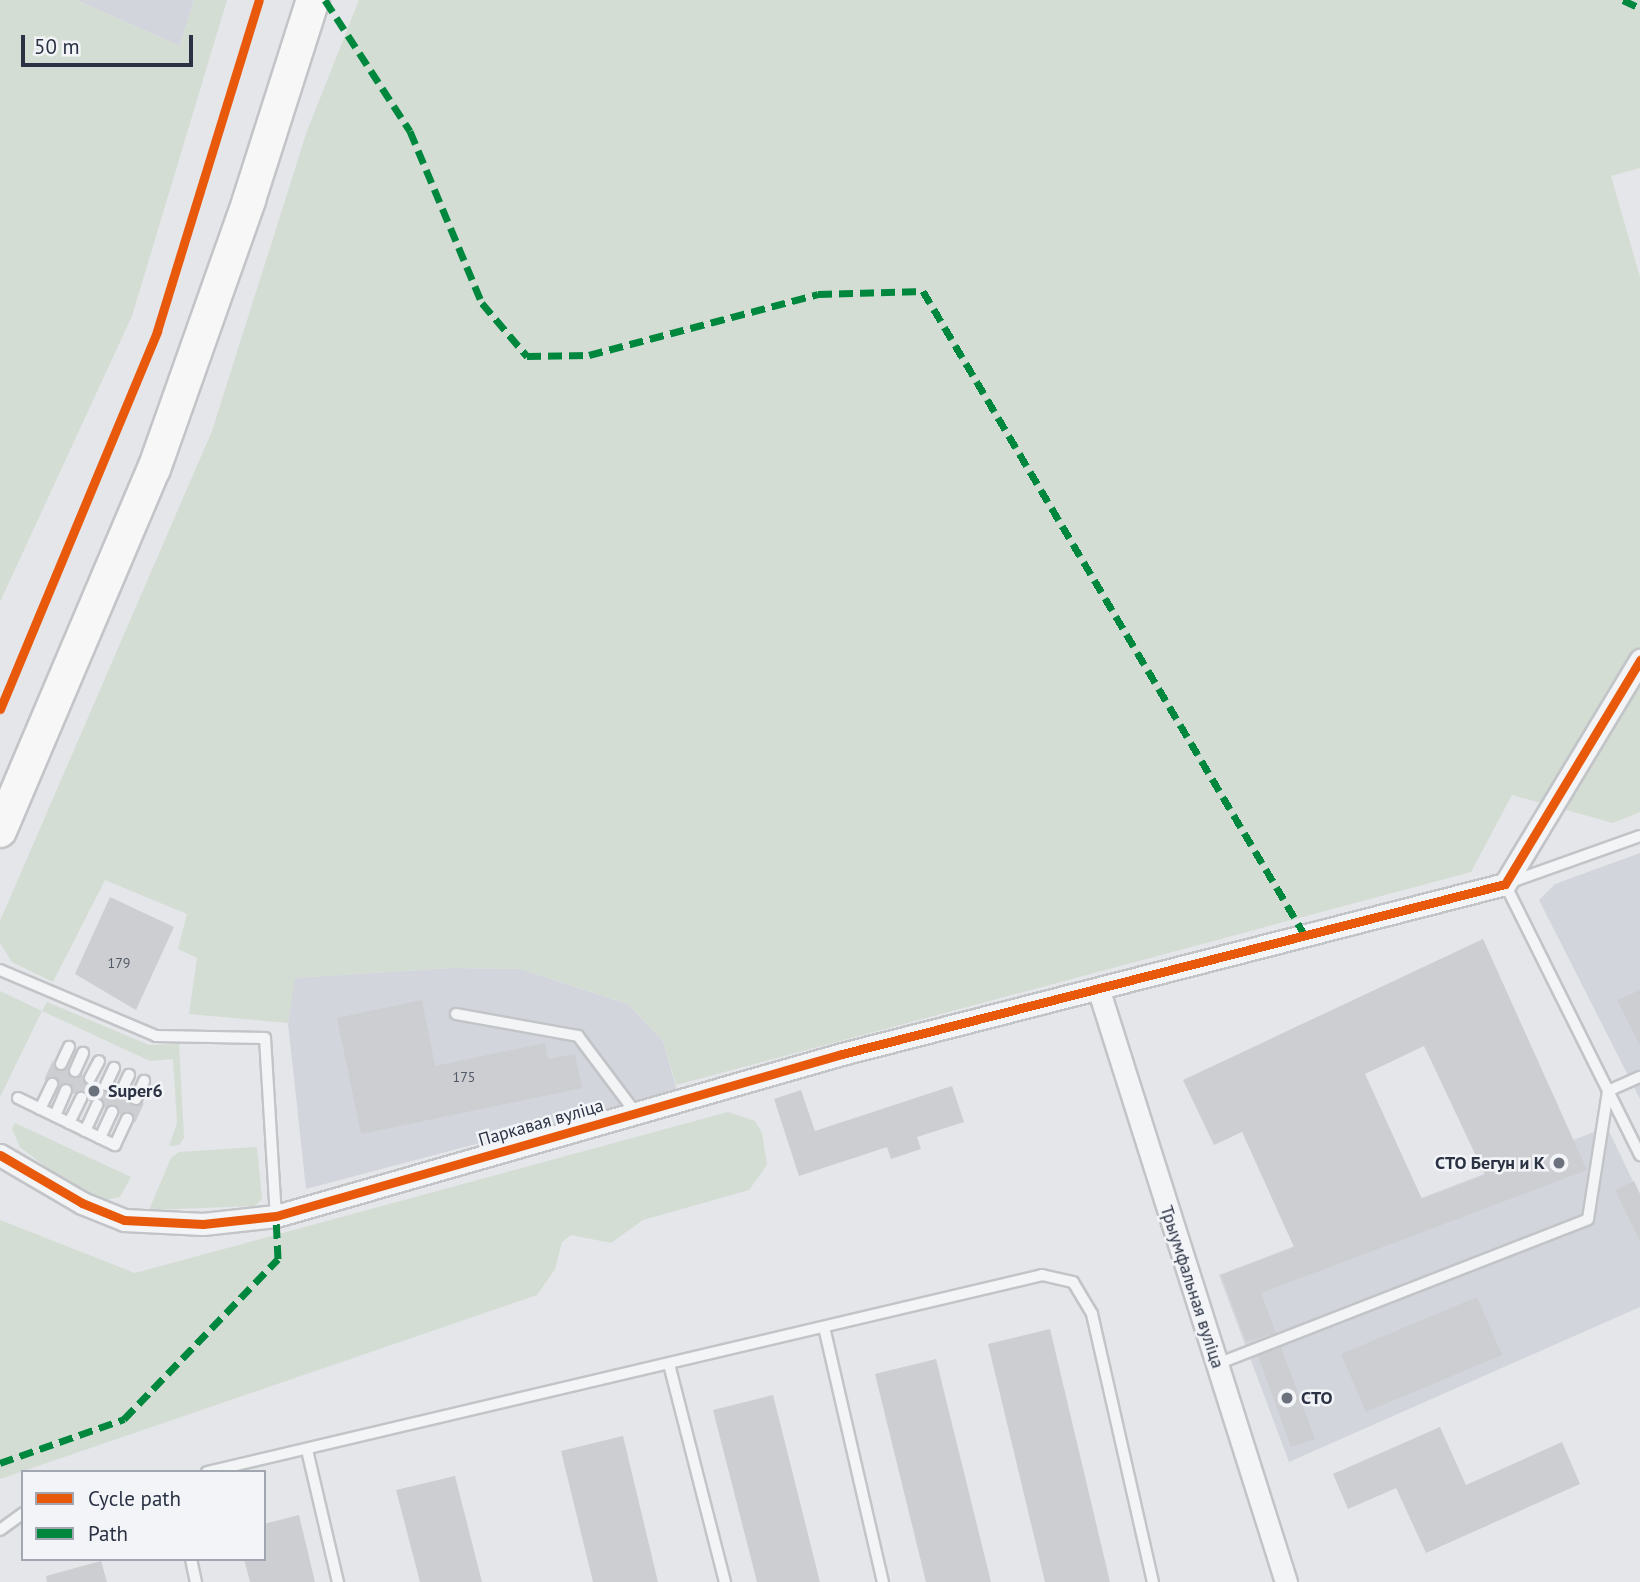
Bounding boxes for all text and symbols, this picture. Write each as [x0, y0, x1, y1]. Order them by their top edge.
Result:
scale bar [24, 21, 196, 65]
text: 50 m [34, 33, 80, 60]
house number: 179 [108, 955, 130, 971]
house number: 175 [453, 1069, 475, 1085]
place label: Super6 [108, 1080, 163, 1102]
marker: Super6 [86, 1083, 102, 1099]
street label: Паркавая вуліца [476, 1095, 606, 1151]
place label: СТО Бегун и К [1435, 1152, 1545, 1174]
marker: СТО Бегун и К [1551, 1155, 1567, 1171]
street label: Трыумфальная вуліца [1155, 1203, 1229, 1371]
place label: СТО [1301, 1387, 1333, 1409]
marker: СТО [1279, 1390, 1295, 1406]
legend [21, 1470, 266, 1561]
text: Cycle path [88, 1485, 181, 1512]
text: Path [88, 1520, 128, 1547]

